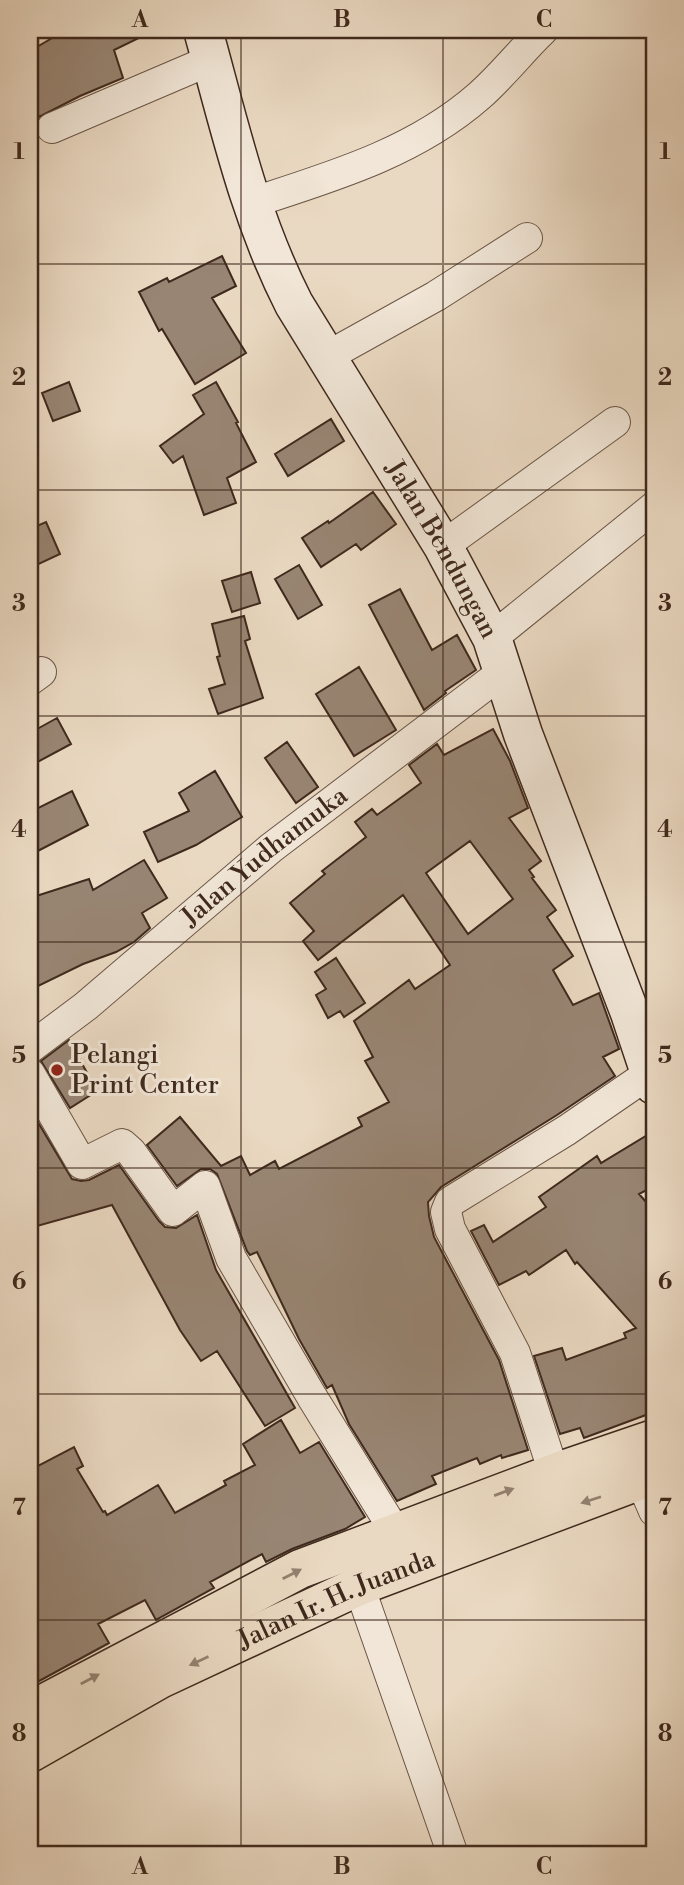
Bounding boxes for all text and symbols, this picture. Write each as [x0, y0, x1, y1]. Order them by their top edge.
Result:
text: A [131, 6, 149, 34]
text: B [333, 6, 351, 34]
text: C [536, 6, 552, 34]
text: 1 [13, 138, 25, 166]
text: 1 [659, 138, 671, 166]
text: 2 [12, 364, 26, 392]
text: 2 [658, 364, 672, 392]
street label: Jalan Bendungan [378, 454, 505, 644]
text: 3 [12, 590, 26, 618]
text: 3 [658, 590, 672, 618]
street label: Jalan Yudhamuka [174, 779, 355, 934]
text: 4 [11, 816, 27, 844]
text: 4 [657, 816, 673, 844]
place label: Pelangi Print Center [71, 1039, 219, 1101]
text: 5 [12, 1042, 26, 1070]
text: 5 [658, 1042, 672, 1070]
marker: Pelangi Print Center [49, 1062, 65, 1078]
text: 6 [12, 1268, 26, 1296]
text: 6 [658, 1268, 672, 1296]
one-way arrow [493, 1487, 514, 1498]
text: 7 [12, 1494, 26, 1522]
text: 7 [658, 1494, 672, 1522]
one-way arrow [580, 1495, 601, 1505]
street label: Jalan Ir. H. Juanda [232, 1543, 440, 1657]
one-way arrow [282, 1568, 302, 1580]
one-way arrow [189, 1655, 209, 1666]
one-way arrow [80, 1674, 100, 1685]
text: 8 [12, 1720, 26, 1748]
text: 8 [658, 1720, 672, 1748]
text: A [131, 1853, 149, 1881]
text: B [333, 1853, 351, 1881]
text: C [536, 1853, 552, 1881]

